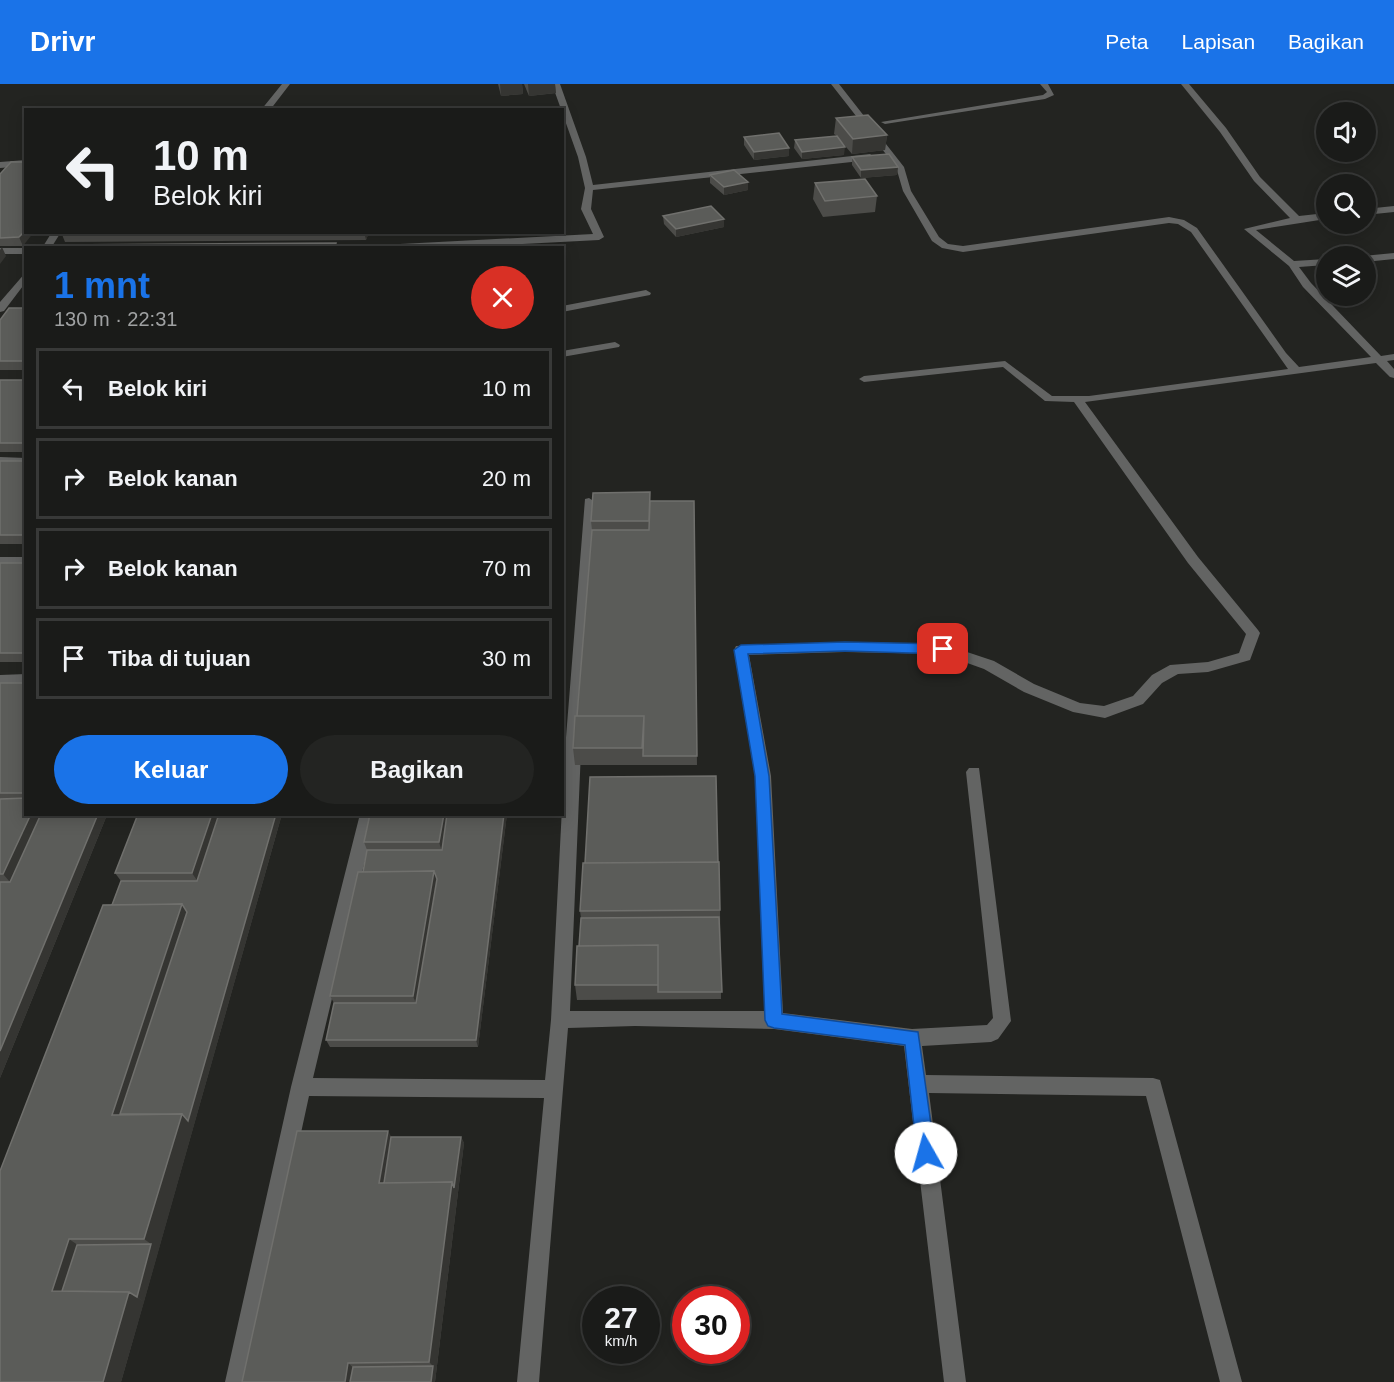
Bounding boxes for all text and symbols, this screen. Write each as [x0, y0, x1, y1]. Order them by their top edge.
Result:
text: Drivr [30, 26, 95, 57]
text: Peta [1105, 30, 1149, 53]
text: Lapisan [1182, 30, 1255, 53]
text: Bagikan [1288, 30, 1364, 53]
map controls [1316, 102, 1376, 306]
button: sound [1316, 102, 1376, 162]
icon: left [54, 132, 132, 210]
text: 10 m [153, 132, 249, 179]
button: search [1316, 174, 1376, 234]
text: Belok kiri [153, 181, 263, 211]
button: layers [1316, 246, 1376, 306]
text: 1 mnt [54, 265, 150, 306]
button: close [471, 266, 534, 329]
text: 130 m · 22:31 [54, 308, 177, 330]
icon: left [57, 372, 90, 405]
text: Belok kiri [108, 376, 207, 401]
text: 10 m [482, 376, 531, 401]
icon: right [57, 462, 90, 495]
text: Belok kanan [108, 466, 238, 491]
text: 20 m [482, 466, 531, 491]
icon: right [57, 552, 90, 585]
text: Belok kanan [108, 556, 238, 581]
text: 70 m [482, 556, 531, 581]
pin [917, 623, 968, 674]
icon: arrive [926, 632, 959, 665]
icon: arrive [57, 642, 90, 675]
text: Tiba di tujuan [108, 646, 251, 671]
text: 30 m [482, 646, 531, 671]
button: Keluar [54, 735, 288, 804]
button: Bagikan [300, 735, 534, 804]
position arrow [894, 1121, 958, 1185]
speed limit sign: 30 [672, 1286, 750, 1364]
text: 27 [604, 1301, 638, 1334]
text: km/h [605, 1332, 637, 1349]

